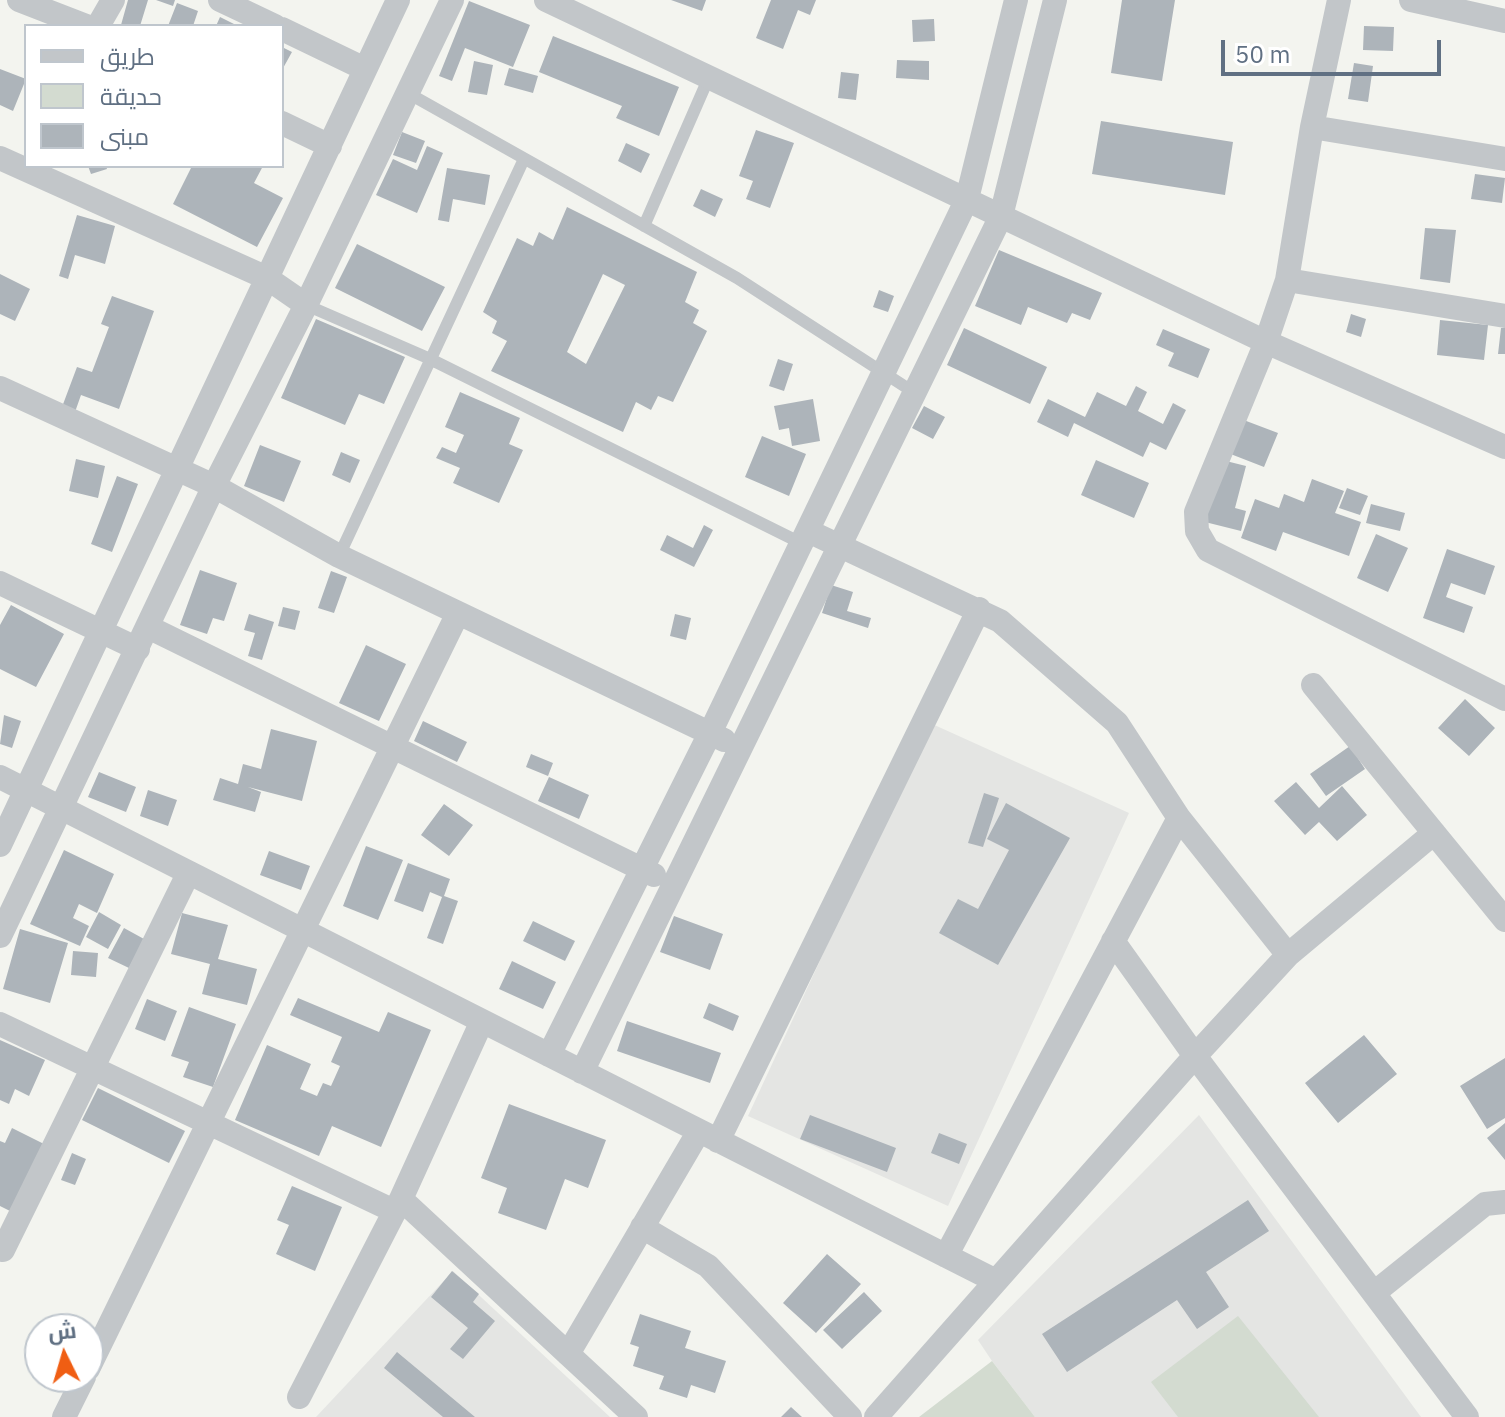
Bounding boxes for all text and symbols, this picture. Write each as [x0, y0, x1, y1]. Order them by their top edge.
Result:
legend [24, 24, 284, 168]
scale bar [1225, 24, 1445, 74]
text: 50 m [1235, 38, 1290, 70]
text: طريق [100, 40, 155, 72]
text: حديقة [100, 80, 162, 112]
text: مبنى [100, 120, 149, 152]
north arrow [24, 1313, 104, 1393]
text: ش [47, 1315, 77, 1346]

